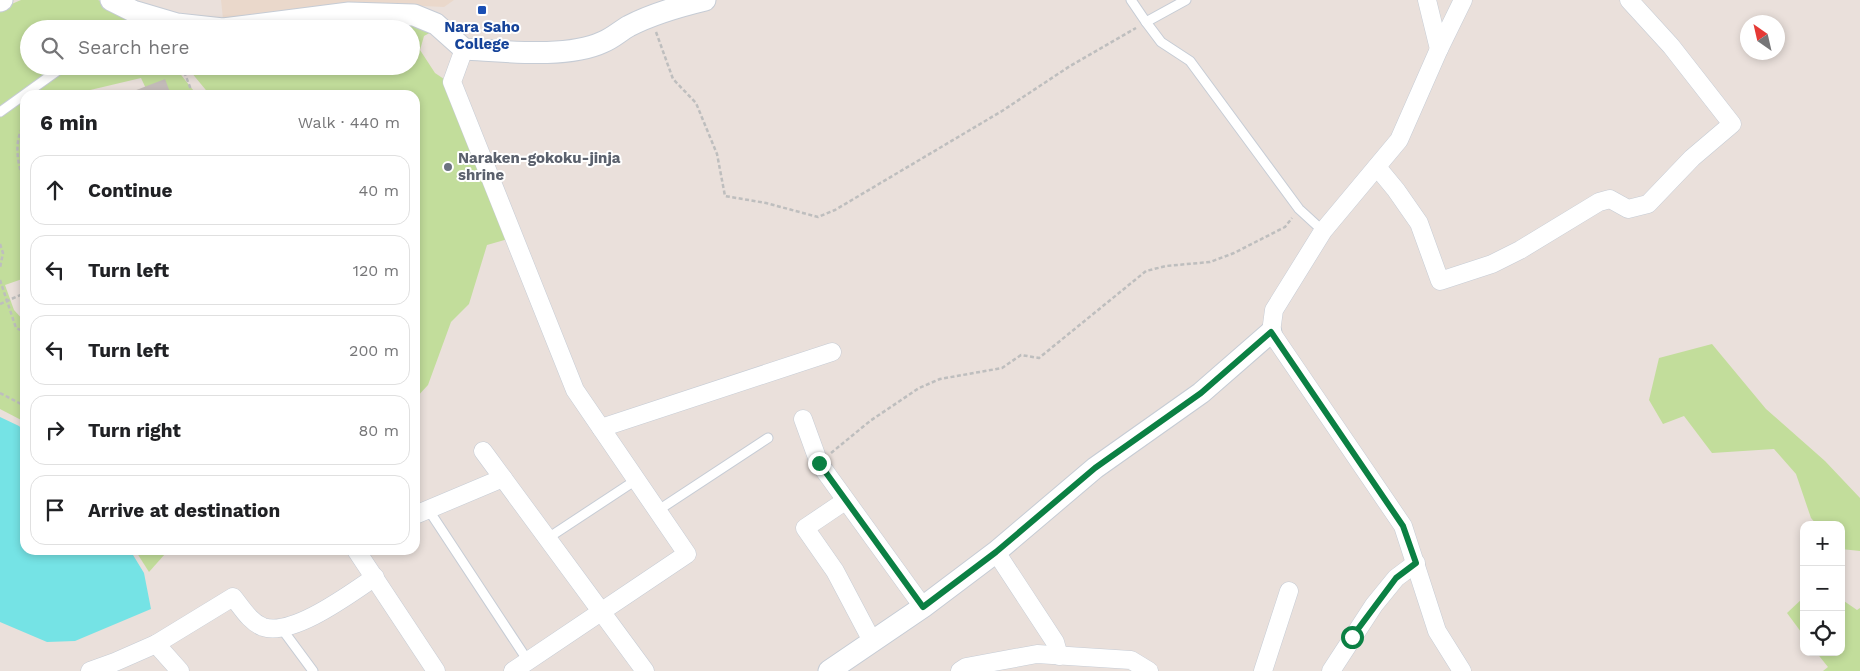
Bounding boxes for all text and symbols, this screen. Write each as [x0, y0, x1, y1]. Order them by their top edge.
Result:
marker: Nara Saho College [476, 4, 488, 16]
north arrow [1740, 15, 1785, 60]
place label: Nara Saho College [444, 18, 520, 53]
search box [20, 20, 420, 75]
icon: search [38, 34, 66, 62]
text: Search here [78, 36, 189, 59]
text: 6 min [40, 110, 98, 135]
text: Walk · 440 m [298, 113, 400, 132]
place label: Naraken-gokoku-jinja shrine [458, 149, 621, 184]
marker: Naraken-gokoku-jinja shrine [442, 161, 454, 173]
icon: ahead [41, 176, 69, 204]
text: Continue [88, 179, 172, 202]
text: 40 m [359, 181, 399, 200]
icon: left [41, 256, 69, 284]
text: Turn left [88, 259, 169, 282]
text: 120 m [353, 261, 399, 280]
icon: left [41, 336, 69, 364]
text: Turn left [88, 339, 169, 362]
text: 200 m [349, 341, 399, 360]
icon: right [41, 416, 69, 444]
text: Turn right [88, 419, 181, 442]
text: 80 m [358, 421, 399, 440]
route end [808, 452, 831, 475]
icon: arrive [41, 496, 69, 524]
text: Arrive at destination [88, 499, 280, 522]
map controls [1800, 521, 1845, 656]
button: + [1800, 521, 1845, 566]
button: − [1800, 566, 1845, 611]
button: locate [1800, 611, 1845, 656]
route start [1341, 626, 1364, 649]

